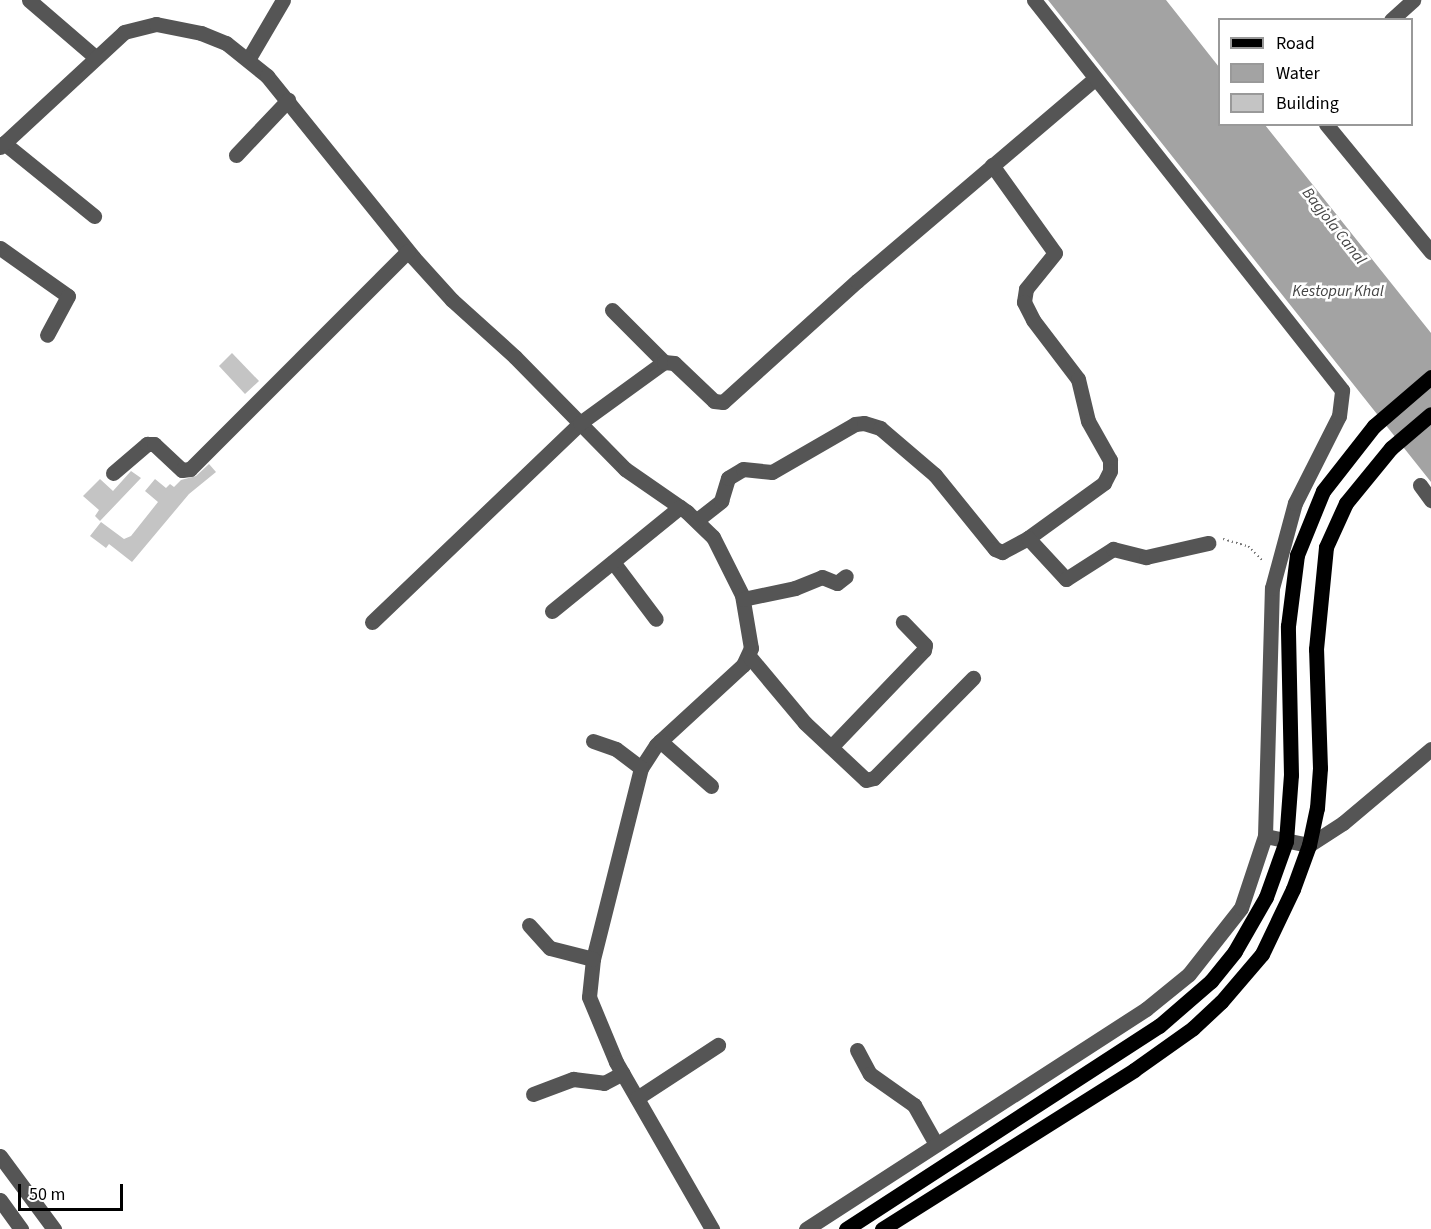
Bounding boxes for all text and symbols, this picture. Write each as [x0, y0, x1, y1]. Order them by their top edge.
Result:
legend [1218, 18, 1413, 126]
text: Road [1276, 31, 1315, 56]
text: Water [1276, 61, 1320, 86]
text: Building [1276, 91, 1339, 116]
water label: Bagjola Canal [1298, 184, 1370, 268]
water label: Kestopur Khal [1292, 281, 1384, 301]
scale bar [21, 1172, 126, 1210]
text: 50 m [29, 1182, 65, 1207]

